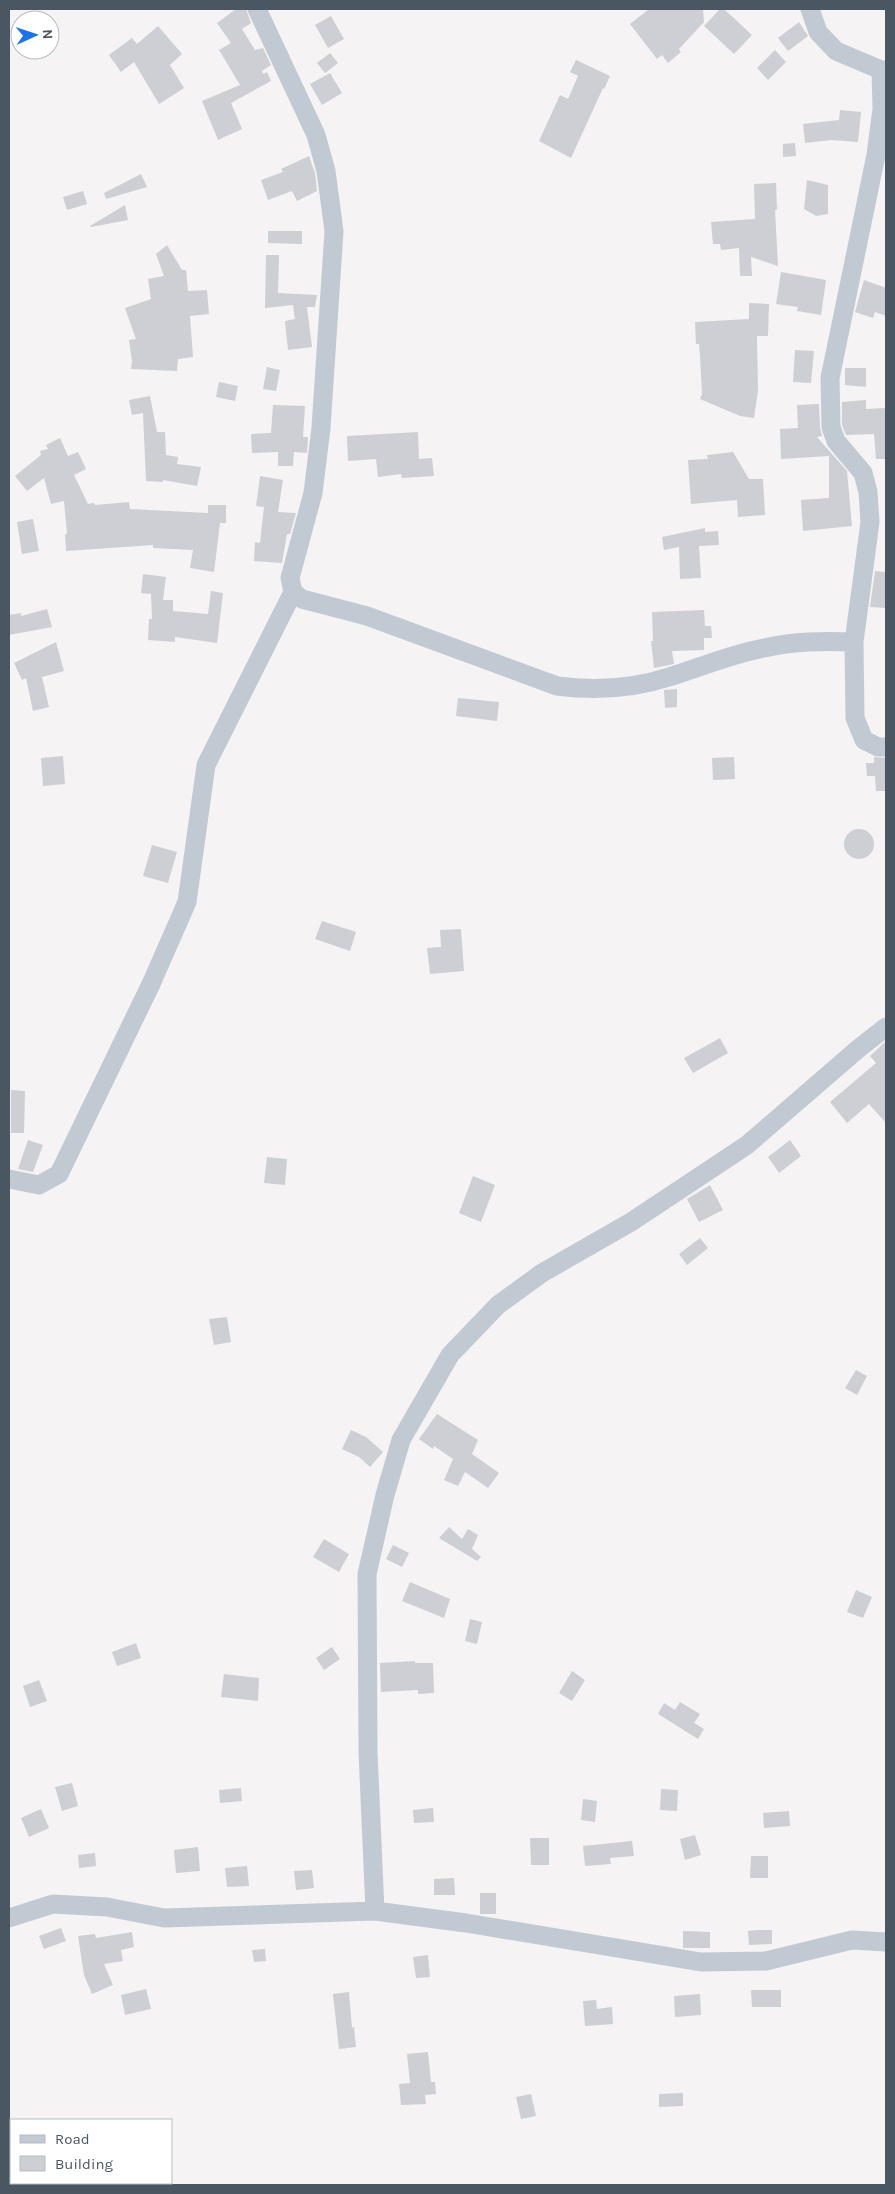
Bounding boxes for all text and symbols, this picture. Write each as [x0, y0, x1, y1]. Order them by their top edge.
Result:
north arrow [10, 10, 60, 60]
text: N [39, 29, 56, 40]
legend [10, 2119, 172, 2184]
text: Road [55, 2130, 90, 2148]
text: Building [55, 2155, 113, 2173]

